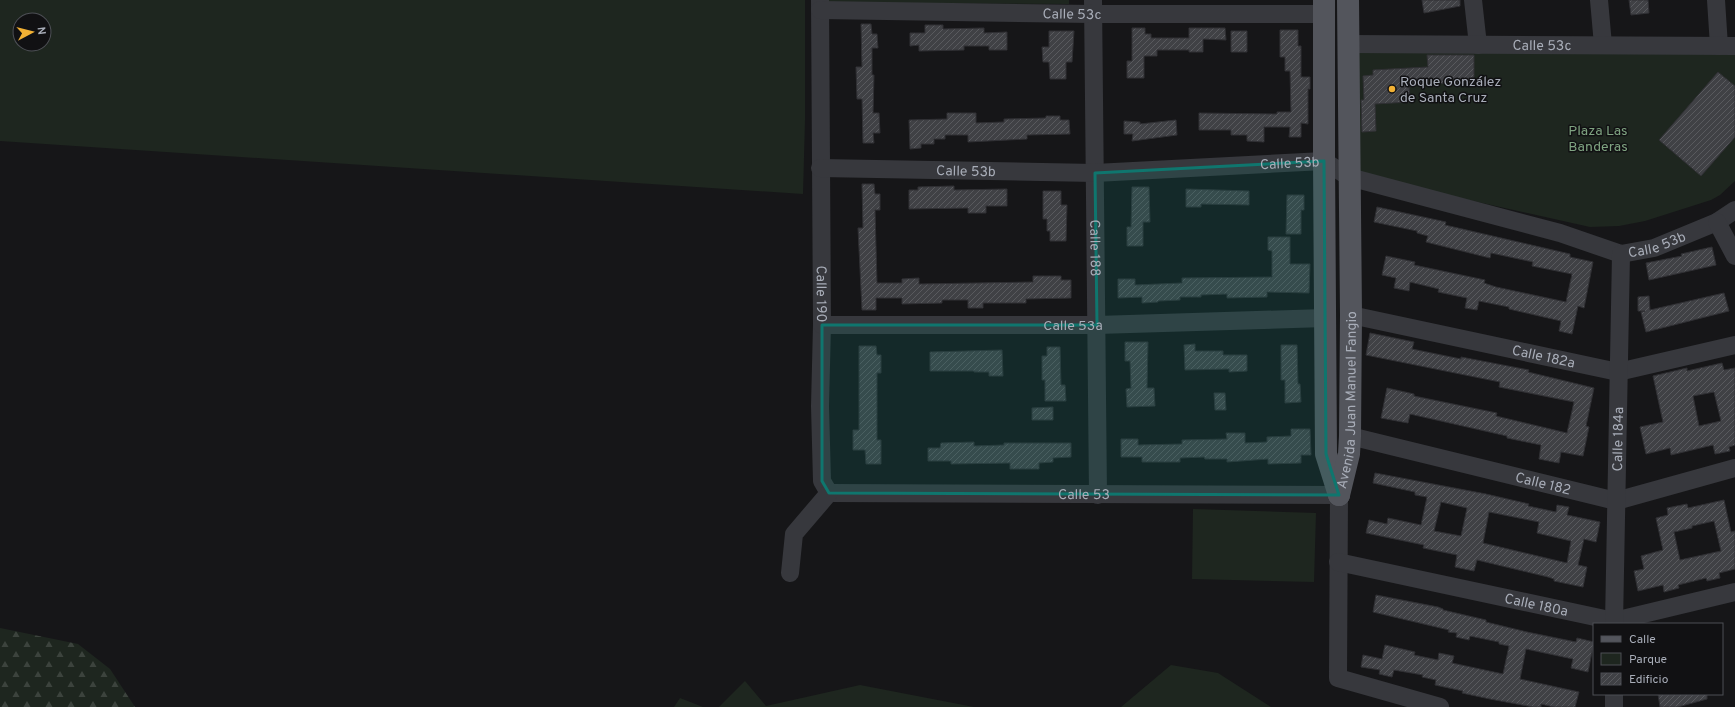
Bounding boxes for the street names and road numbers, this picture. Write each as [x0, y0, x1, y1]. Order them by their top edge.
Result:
street label: Calle 53c [1042, 6, 1101, 24]
street label: Calle 53c [1513, 38, 1571, 55]
street label: Calle 53b [1260, 154, 1320, 174]
street label: Calle 53b [936, 163, 996, 181]
street label: Calle 188 [1085, 219, 1103, 277]
street label: Calle 53b [1627, 229, 1689, 263]
street label: Calle 190 [812, 265, 829, 323]
street label: Avenida Juan Manuel Fangio [1334, 311, 1361, 491]
street label: Calle 53a [1043, 318, 1103, 335]
street label: Calle 182a [1510, 343, 1576, 373]
street label: Calle 184a [1610, 407, 1628, 471]
street label: Calle 182 [1513, 470, 1573, 500]
street label: Calle 53 [1058, 487, 1110, 504]
street label: Calle 180a [1503, 591, 1570, 621]

